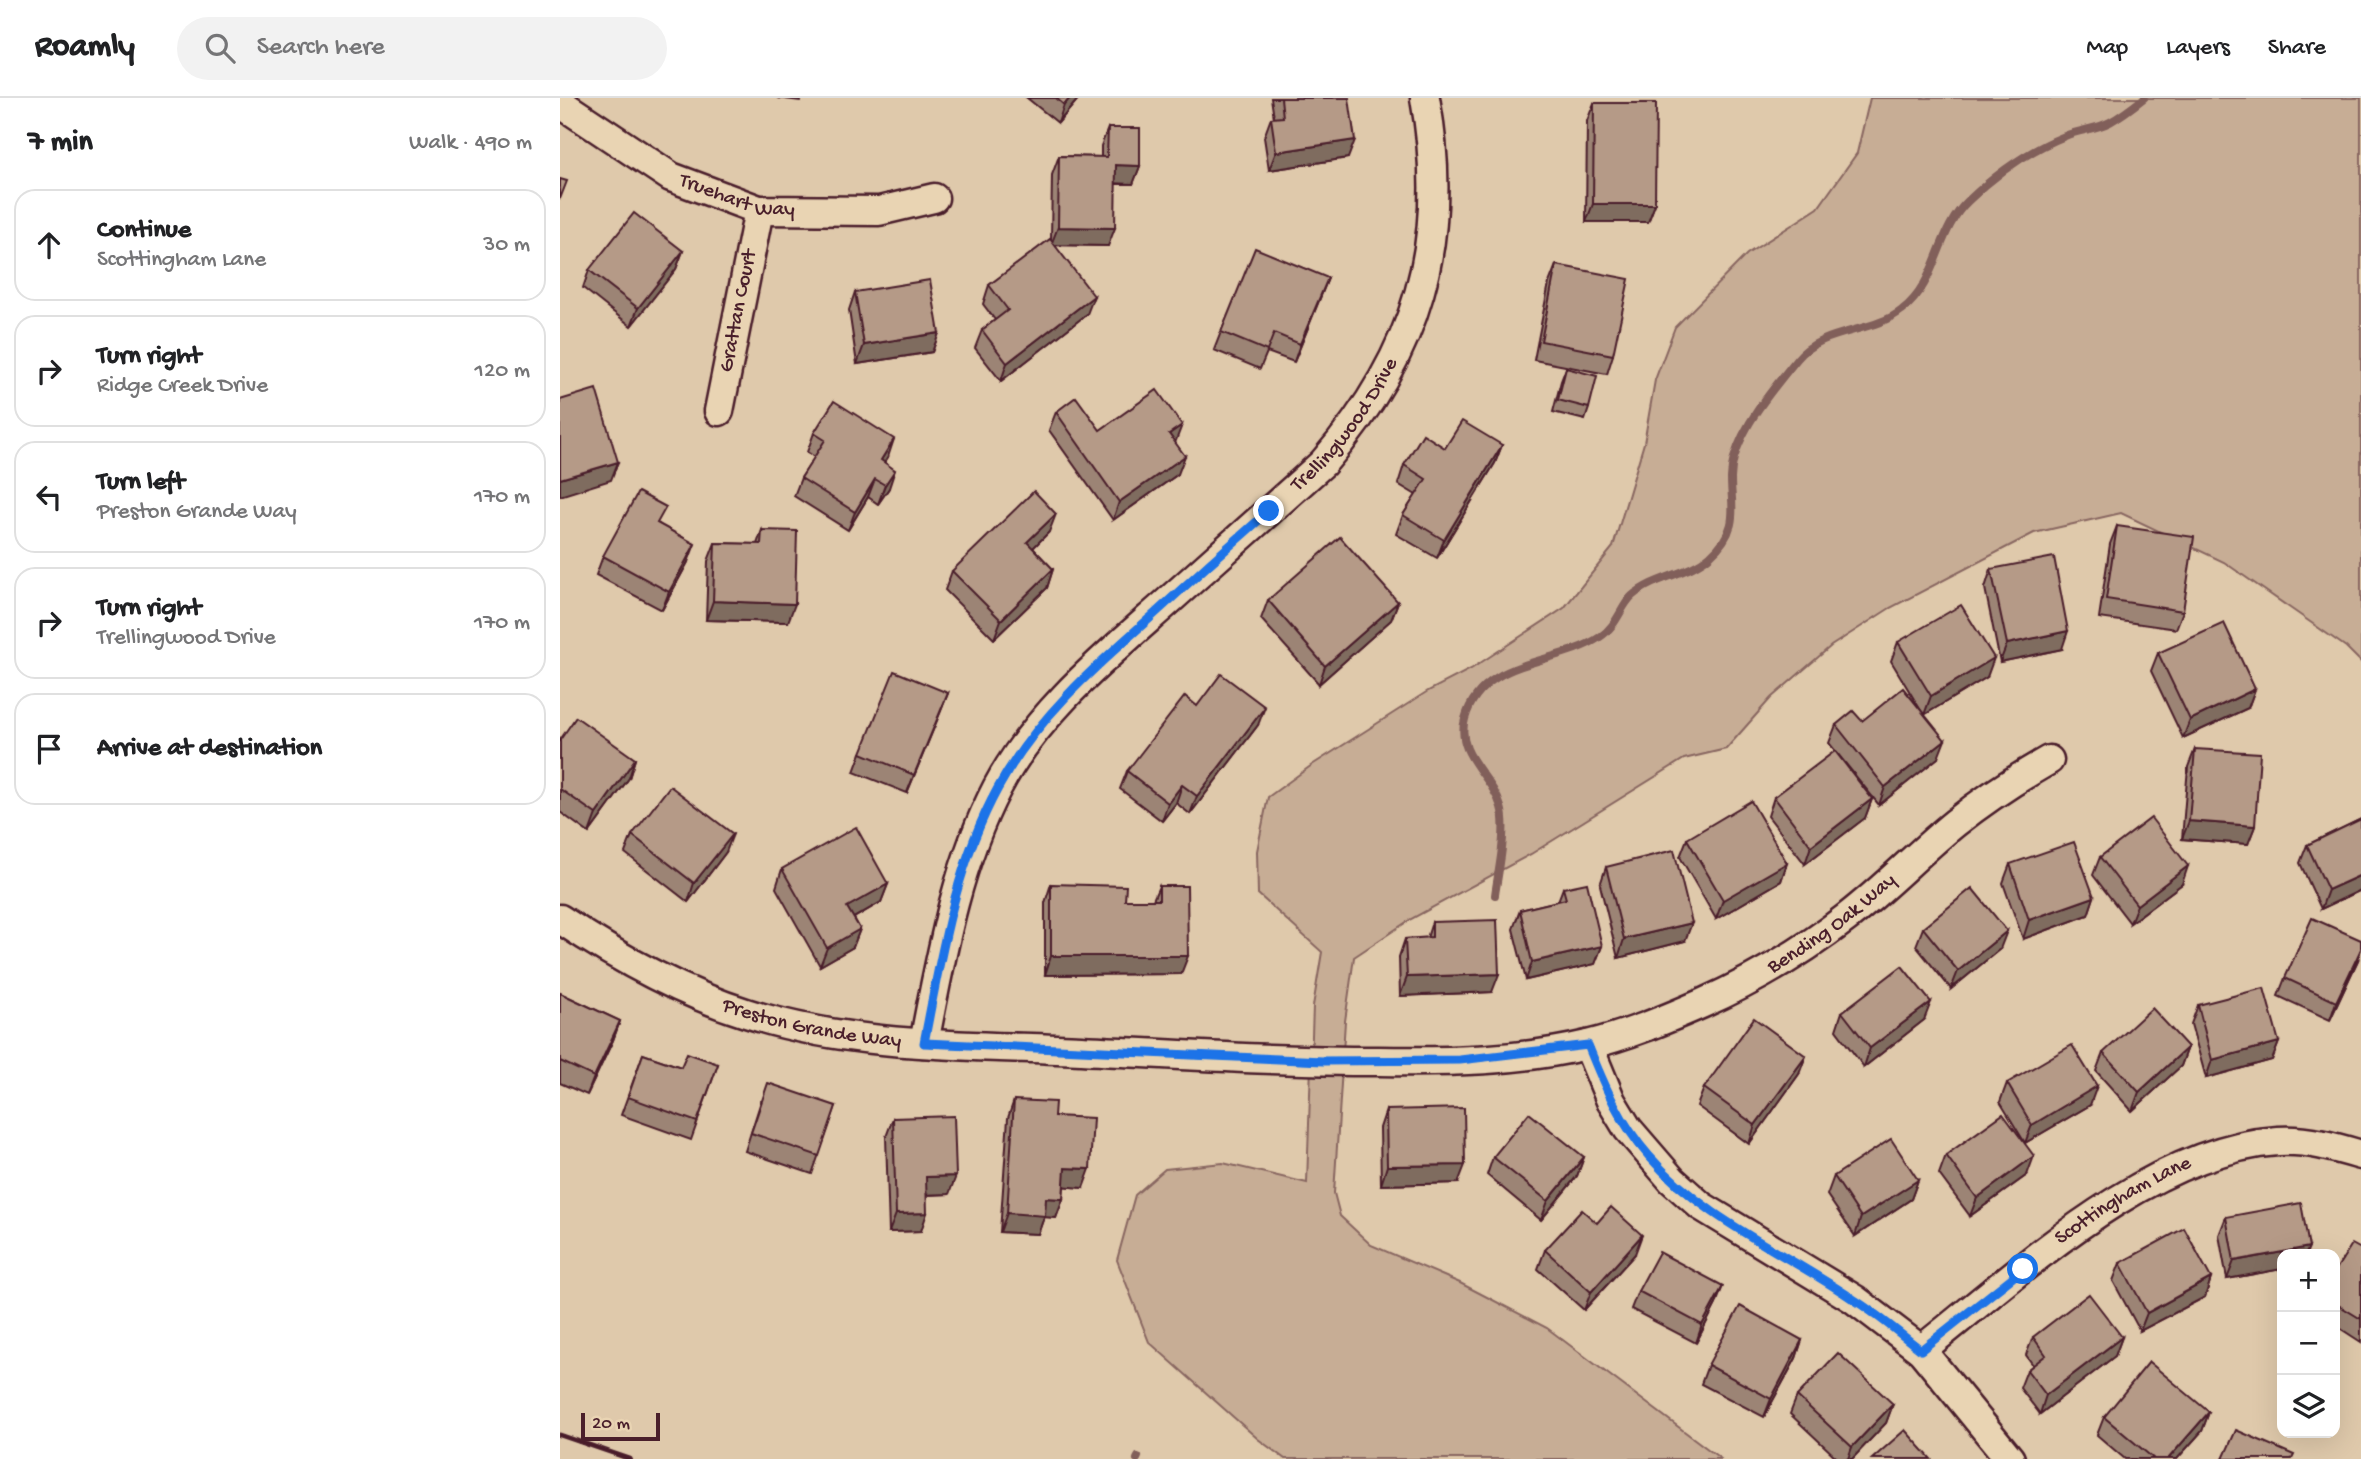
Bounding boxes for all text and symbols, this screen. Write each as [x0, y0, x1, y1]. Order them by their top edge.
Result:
search box [177, 17, 667, 80]
text: Roamly [35, 29, 135, 67]
icon: search [201, 29, 239, 67]
text: Search here [257, 33, 385, 64]
text: Map [2086, 34, 2128, 63]
text: Layers [2166, 34, 2230, 63]
text: Share [2268, 34, 2326, 63]
text: 7 min [28, 126, 93, 161]
text: Walk · 490 m [409, 130, 532, 157]
street label: Truehart Way [675, 168, 795, 223]
text: Continue [97, 216, 191, 247]
icon: ahead [30, 226, 68, 264]
text: 30 m [483, 232, 530, 259]
street label: Grattan Court [715, 245, 764, 374]
text: Scottingham Lane [97, 247, 266, 274]
text: Turn right [97, 342, 201, 373]
icon: right [30, 352, 68, 390]
street label: Trellingwood Drive [1285, 353, 1405, 498]
text: 120 m [475, 358, 530, 385]
text: Ridge Creek Drive [97, 373, 268, 400]
text: Turn left [97, 468, 185, 499]
icon: left [30, 478, 68, 516]
text: 170 m [474, 484, 530, 511]
route end [1253, 495, 1284, 526]
text: Preston Grande Way [97, 499, 297, 526]
text: Turn right [97, 594, 201, 625]
icon: right [30, 604, 68, 642]
text: 170 m [474, 610, 530, 637]
text: Trellingwood Drive [97, 625, 276, 652]
icon: arrive [30, 730, 68, 768]
text: Arrive at destination [97, 734, 322, 765]
street label: Bending Oak Way [1763, 869, 1902, 981]
street label: Preston Grande Way [718, 993, 902, 1054]
street label: Scottingham Lane [2050, 1151, 2196, 1251]
map controls [2277, 1249, 2340, 1438]
button: + [2277, 1249, 2340, 1312]
route start [2007, 1253, 2038, 1284]
button: − [2277, 1312, 2340, 1375]
button: layers [2277, 1375, 2340, 1438]
scale bar [581, 1410, 660, 1442]
text: 20 m [592, 1413, 630, 1436]

